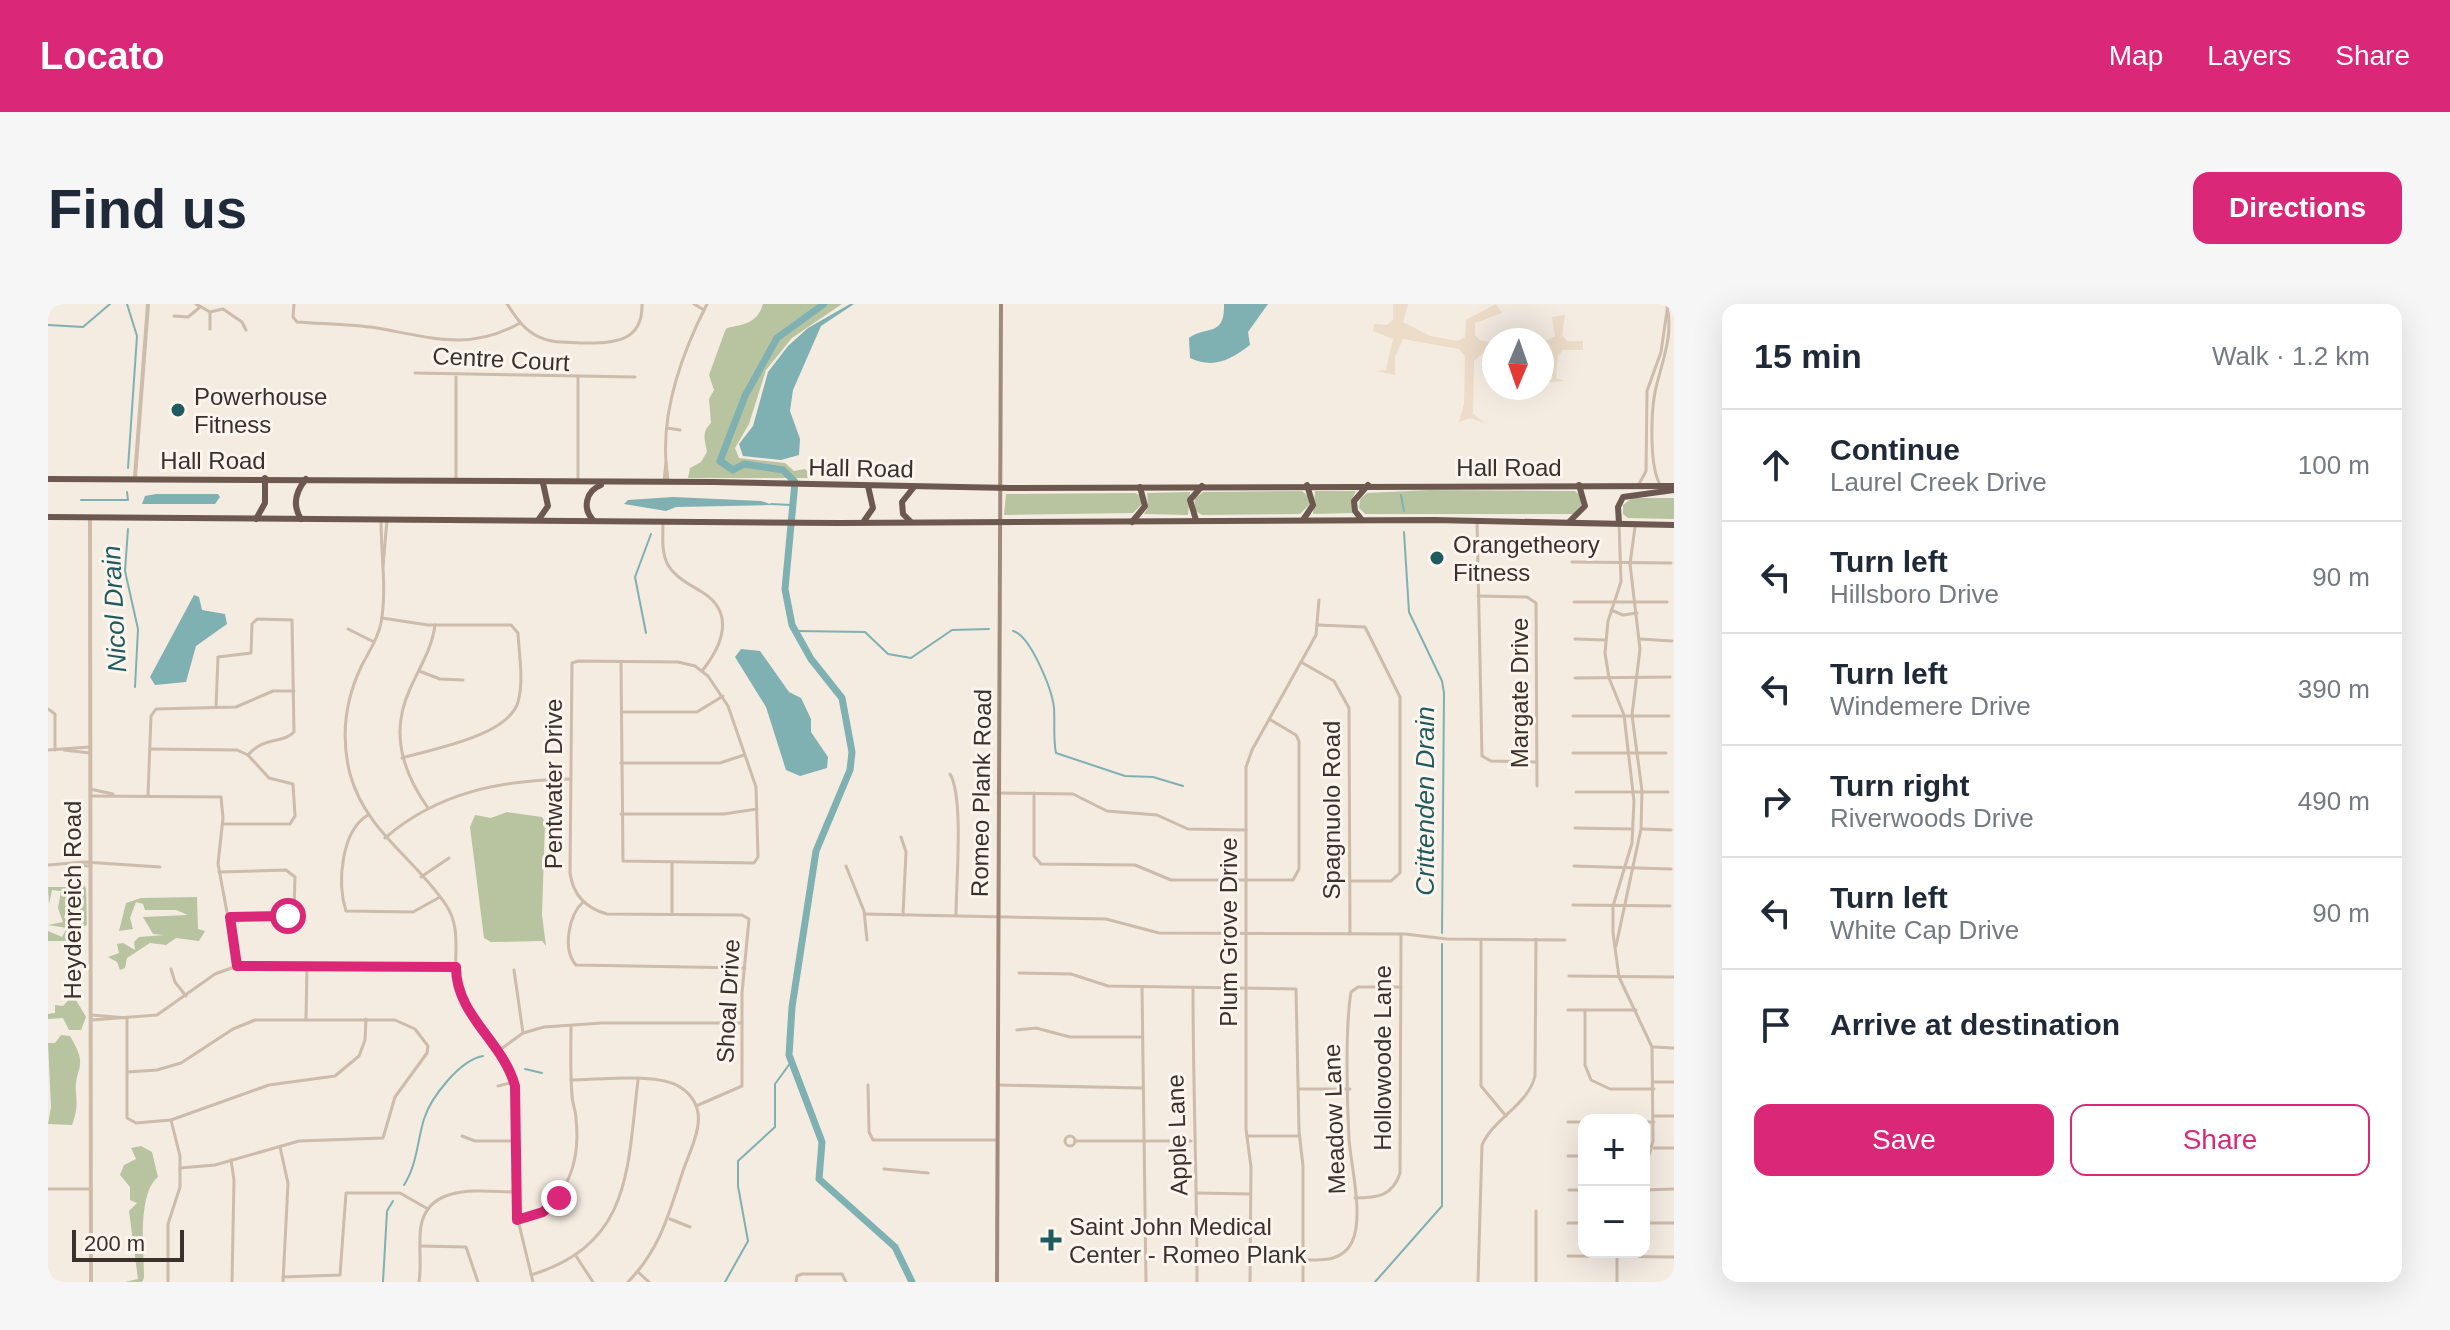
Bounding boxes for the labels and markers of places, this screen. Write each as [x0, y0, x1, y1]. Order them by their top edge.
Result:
place label: Powerhouse Fitness [194, 383, 327, 438]
marker: Powerhouse Fitness [169, 401, 187, 419]
place label: Orangetheory Fitness [1453, 531, 1600, 586]
marker: Orangetheory Fitness [1428, 549, 1446, 567]
place label: Saint John Medical Center - Romeo Plank [1069, 1213, 1307, 1268]
marker: Saint John Medical Center - Romeo Plank [1040, 1229, 1062, 1251]

